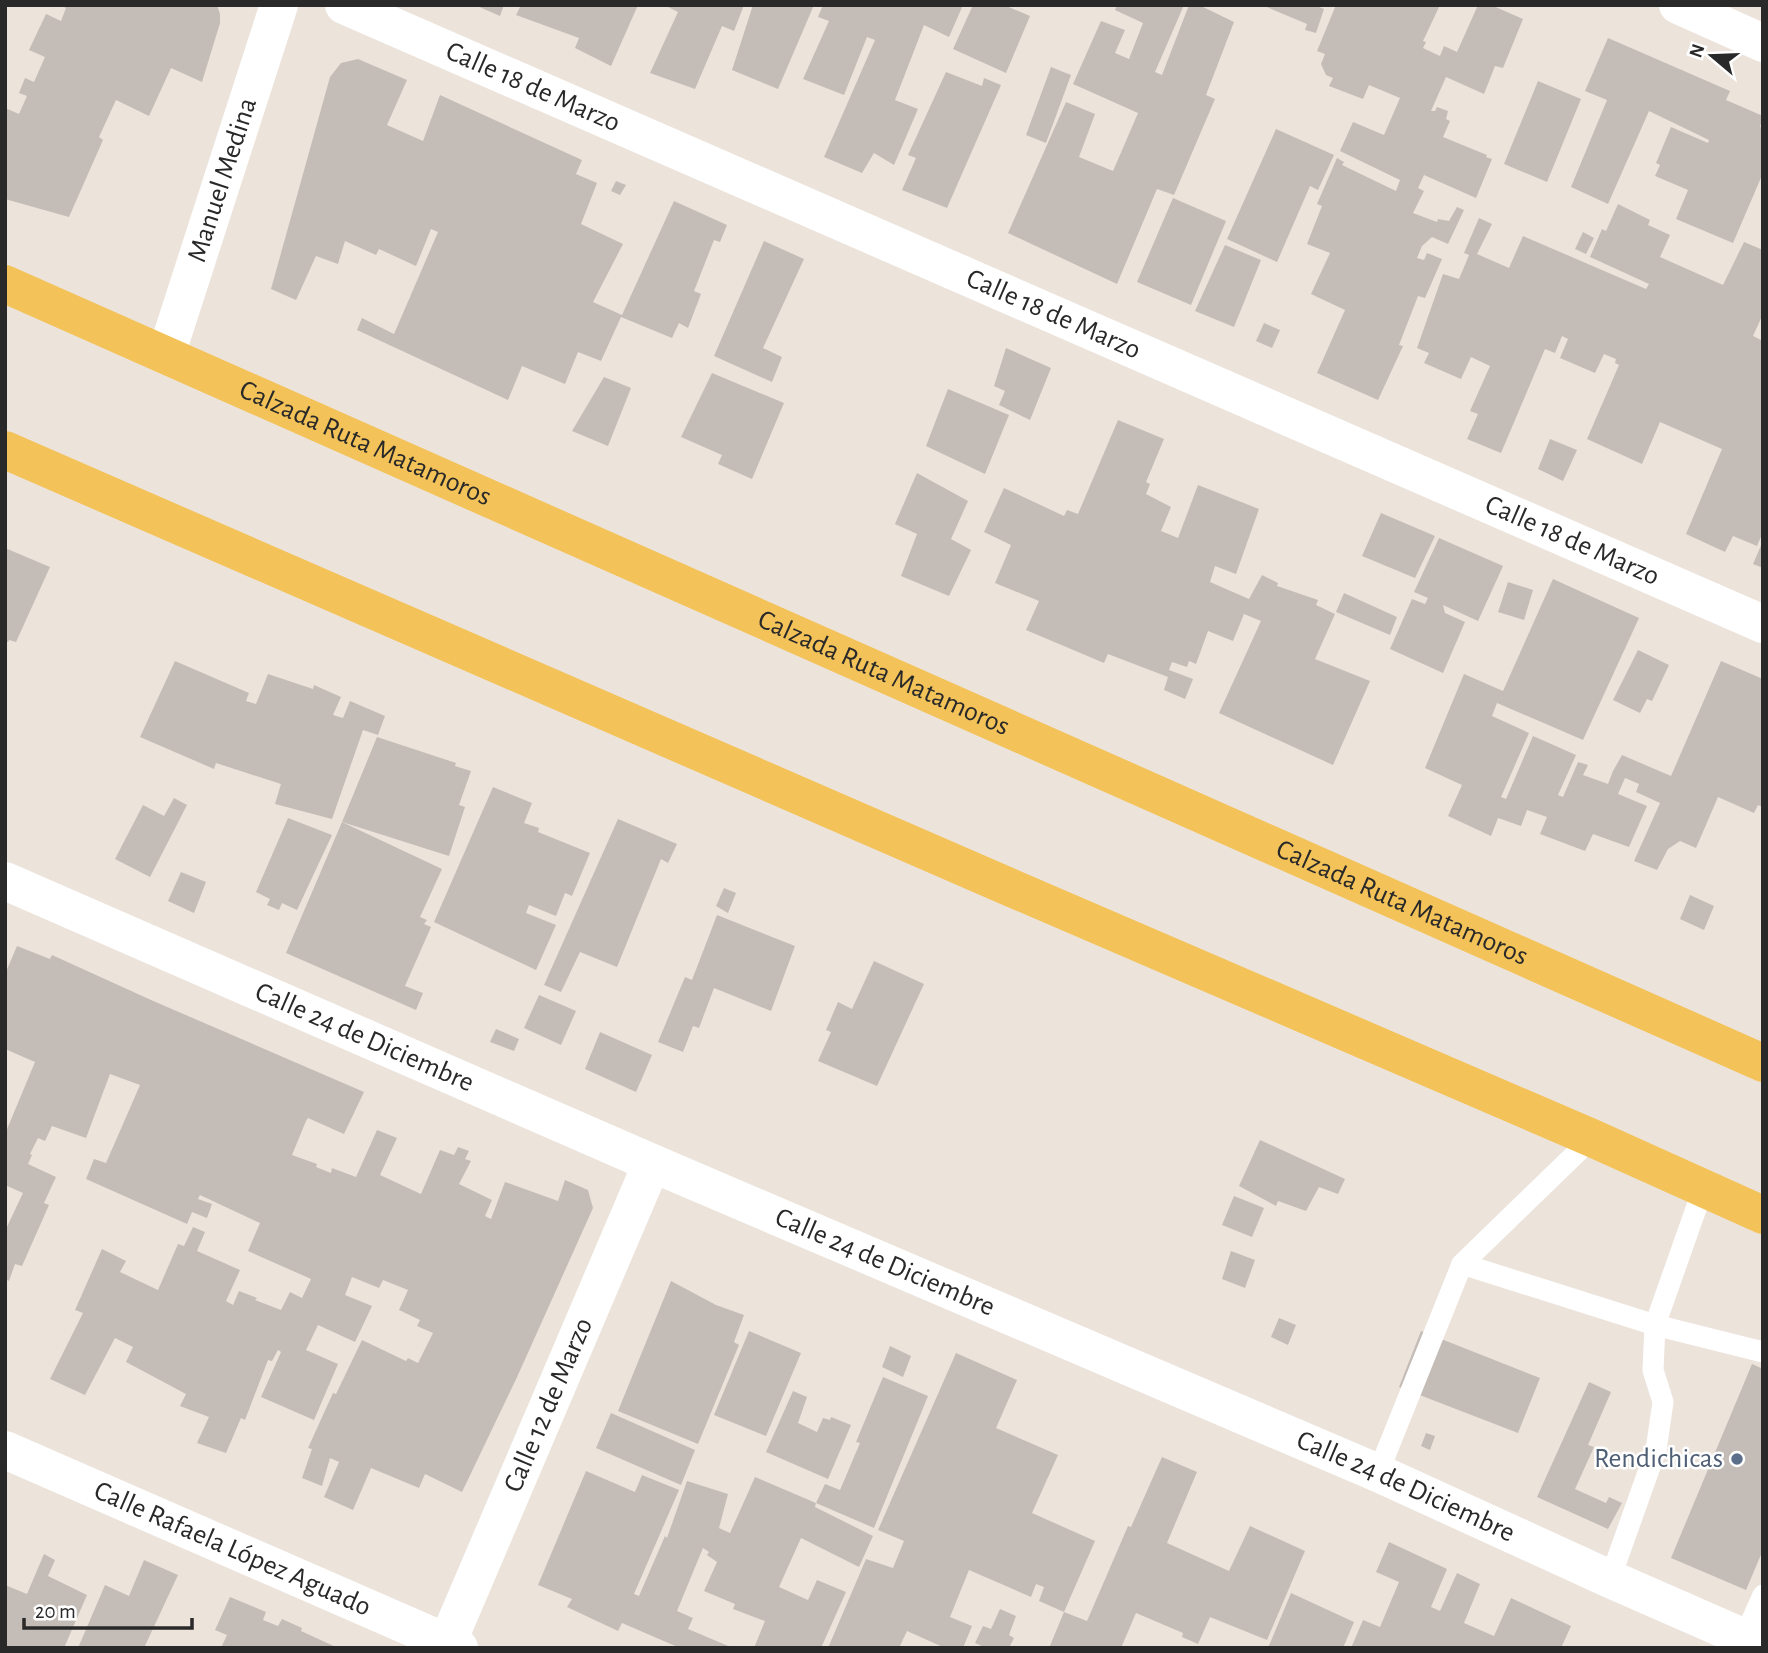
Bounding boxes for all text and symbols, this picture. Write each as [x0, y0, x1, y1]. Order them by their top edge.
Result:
north arrow [1677, 21, 1747, 91]
street label: Calle 18 de Marzo [442, 37, 624, 138]
text: N [1686, 42, 1708, 60]
street label: Manuel Medina [183, 94, 262, 265]
street label: Calle 18 de Marzo [962, 264, 1145, 365]
street label: Calzada Ruta Matamoros [235, 376, 495, 512]
street label: Calle 18 de Marzo [1481, 491, 1663, 591]
street label: Calzada Ruta Matamoros [754, 605, 1014, 741]
street label: Calzada Ruta Matamoros [1272, 835, 1532, 971]
street label: Calle 24 de Diciembre [251, 978, 478, 1098]
street label: Calle 24 de Diciembre [771, 1203, 999, 1322]
street label: Calle 12 de Marzo [499, 1314, 598, 1496]
street label: Calle 24 de Diciembre [1292, 1426, 1519, 1547]
place label: Rendichicas [1594, 1445, 1723, 1473]
marker: Rendichicas [1729, 1451, 1745, 1467]
street label: Calle Rafaela López Aguado [90, 1477, 375, 1622]
scale bar [24, 1586, 192, 1630]
text: 20 m [35, 1601, 76, 1622]

